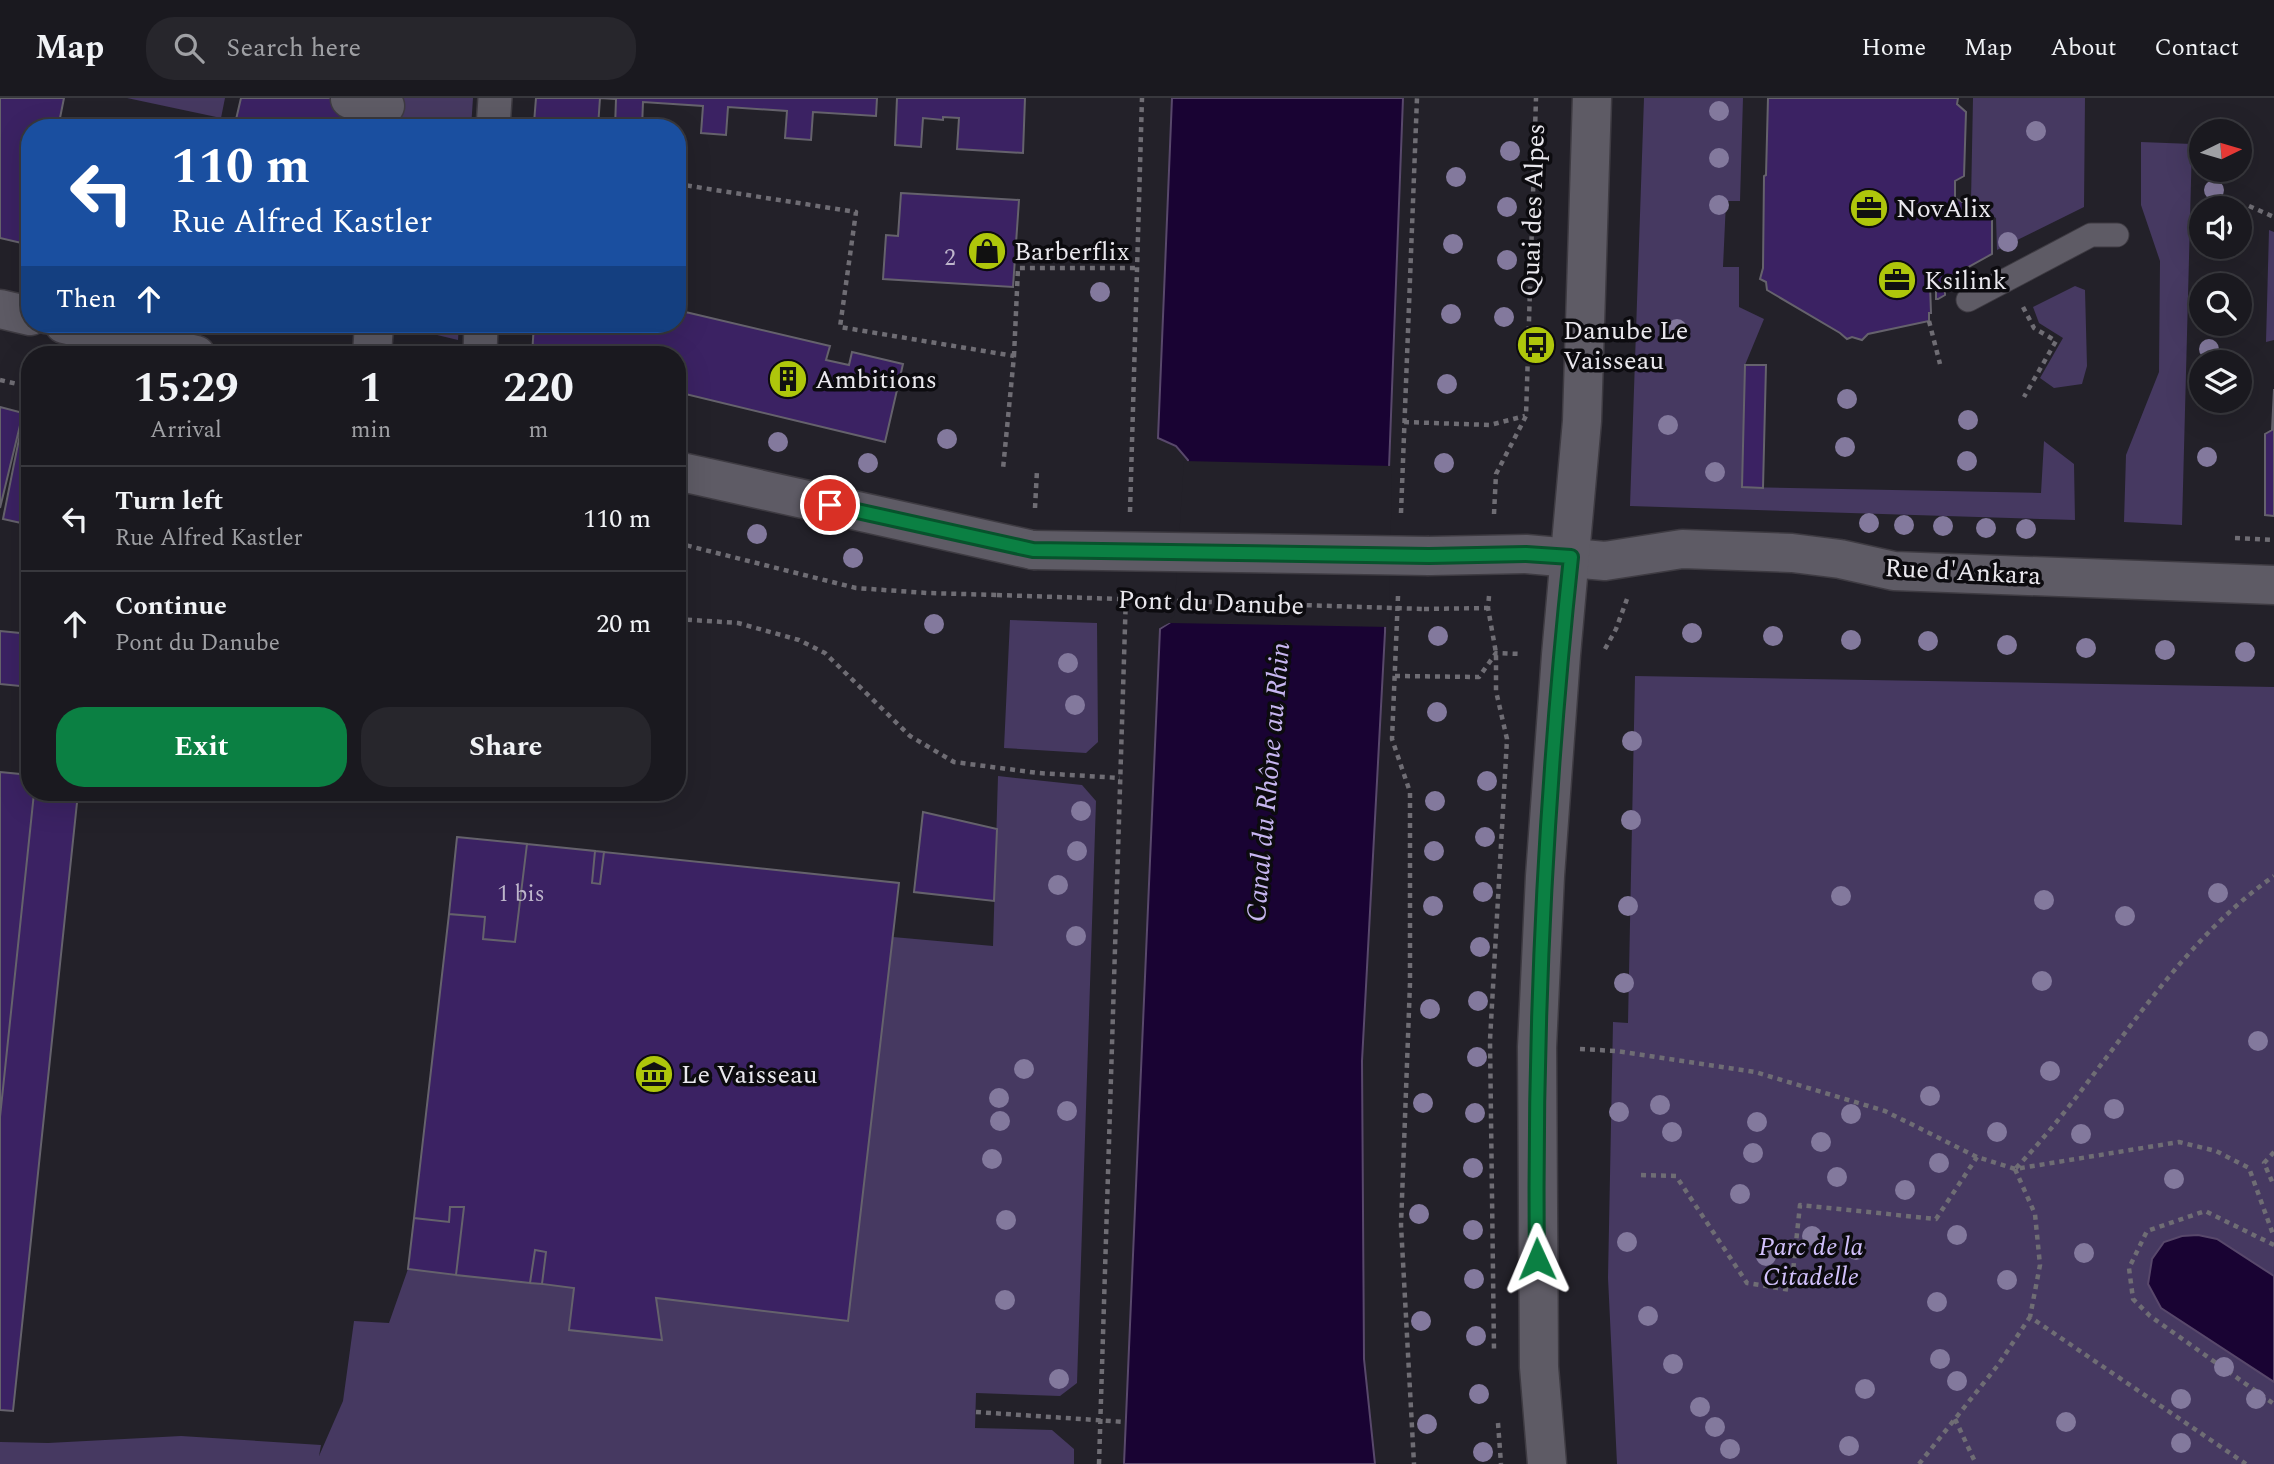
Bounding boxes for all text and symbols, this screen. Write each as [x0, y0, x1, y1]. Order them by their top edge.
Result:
search box [146, 17, 636, 80]
text: Map [35, 23, 104, 73]
text: Search here [226, 28, 361, 68]
icon: search [170, 29, 208, 67]
text: Home [1861, 30, 1926, 66]
text: Map [1964, 30, 2012, 66]
text: About [2050, 30, 2116, 66]
text: Contact [2154, 30, 2239, 66]
north arrow [2189, 119, 2252, 182]
map controls [2189, 119, 2252, 413]
street label: Quai des Alpes [1510, 123, 1556, 297]
text: 110 m [171, 130, 310, 205]
icon: left [56, 147, 147, 238]
office icon: NovAlix [1848, 187, 1890, 229]
place label: NovAlix [1896, 189, 1991, 229]
button: sound [2189, 196, 2252, 259]
text: Rue Alfred Kastler [171, 198, 432, 247]
shop icon: Barberflix [966, 230, 1008, 272]
place label: Barberflix [1014, 232, 1130, 272]
house number: 2 [944, 241, 956, 276]
office icon: Ksilink [1876, 259, 1918, 301]
place label: Ksilink [1924, 261, 2007, 301]
button: search [2189, 273, 2252, 336]
text: Then [56, 279, 116, 319]
icon: ahead [130, 280, 168, 318]
place label: Danube Le Vaisseau [1563, 311, 1688, 381]
bus stop icon: Danube Le Vaisseau [1515, 324, 1557, 366]
button: layers [2189, 350, 2252, 413]
text: 15:29 [133, 357, 239, 420]
text: 1 [359, 357, 383, 420]
text: 220 [503, 357, 574, 420]
building icon: Ambitions [767, 358, 809, 400]
place label: Ambitions [815, 360, 937, 400]
text: Arrival [150, 413, 222, 448]
text: min [351, 413, 391, 448]
text: m [529, 413, 548, 448]
pin [800, 475, 860, 535]
text: Turn left [115, 481, 223, 521]
icon: arrive [811, 486, 849, 524]
text: 110 m [583, 499, 651, 539]
icon: left [56, 500, 94, 538]
text: Rue Alfred Kastler [115, 521, 303, 556]
street label: Rue d'Ankara [1884, 548, 2042, 596]
street label: Pont du Danube [1117, 580, 1305, 626]
text: Continue [115, 586, 227, 626]
text: 20 m [596, 604, 651, 644]
icon: ahead [56, 605, 94, 643]
text: Pont du Danube [115, 626, 280, 661]
water label: Canal du Rhône au Rhin [1235, 640, 1302, 924]
button: Exit [56, 707, 347, 787]
button: Share [361, 707, 651, 787]
house number: 1 bis [497, 877, 545, 912]
museum icon: Le Vaisseau [633, 1053, 675, 1095]
place label: Le Vaisseau [681, 1055, 818, 1095]
position arrow [1500, 1222, 1574, 1296]
park label: Parc de la Citadelle [1758, 1227, 1864, 1297]

